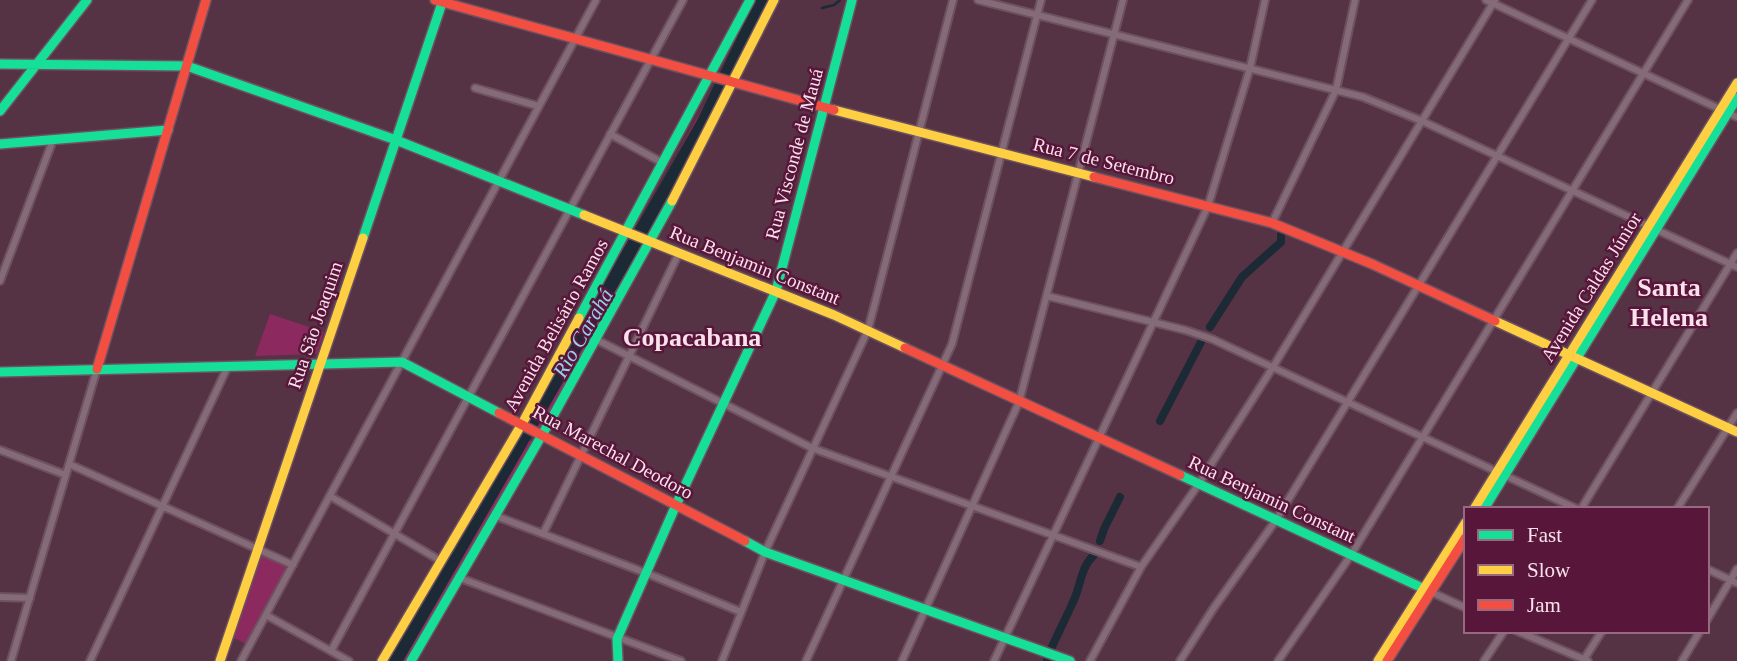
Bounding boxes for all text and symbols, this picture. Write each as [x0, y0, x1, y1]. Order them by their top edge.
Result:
street label: Rua Visconde de Mauá [761, 66, 827, 242]
street label: Rua 7 de Setembro [1031, 133, 1177, 189]
street label: Avenida Caldas Júnior [1537, 208, 1646, 365]
street label: Rua Benjamin Constant [667, 221, 844, 309]
street label: Avenida Belisário Ramos [500, 235, 612, 415]
street label: Rua São Joaquim [283, 259, 347, 391]
district label: Santa Helena [1630, 273, 1708, 332]
water label: Rio Carahá [547, 284, 618, 383]
district label: Copacabana [623, 323, 761, 352]
street label: Rua Marechal Deodoro [529, 401, 697, 503]
street label: Rua Benjamin Constant [1185, 451, 1359, 547]
legend [1464, 507, 1709, 633]
text: Fast [1527, 523, 1562, 547]
text: Slow [1527, 558, 1571, 582]
text: Jam [1527, 593, 1561, 617]

